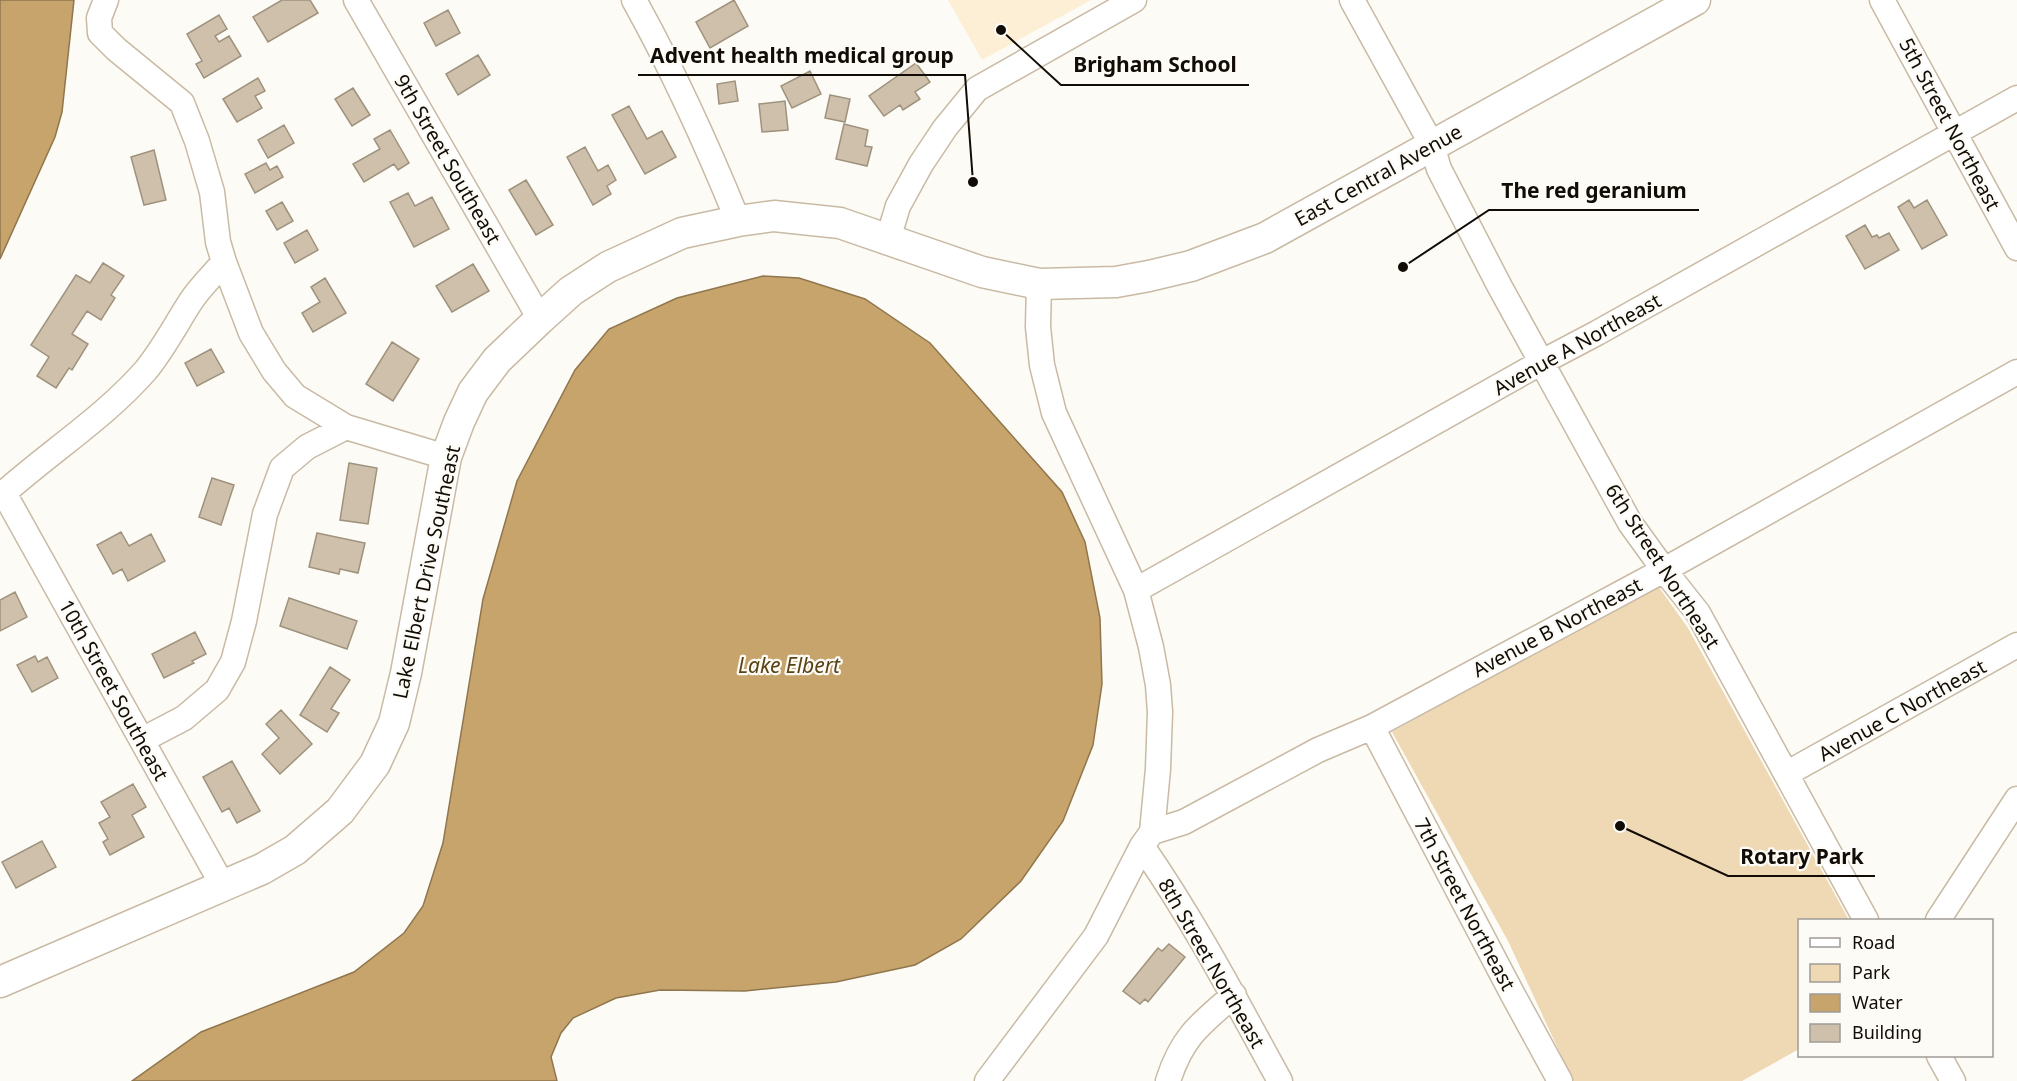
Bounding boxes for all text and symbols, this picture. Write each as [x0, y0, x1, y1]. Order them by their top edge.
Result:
street label: 5th Street Northeast [1893, 33, 2007, 215]
callout: Advent health medical group [638, 36, 965, 75]
text: Advent health medical group [650, 41, 954, 69]
callout: Brigham School [1061, 46, 1249, 85]
text: Brigham School [1073, 50, 1237, 78]
street label: 9th Street Southeast [388, 69, 508, 249]
street label: East Central Avenue [1289, 118, 1467, 232]
callout: The red geranium [1489, 171, 1699, 210]
text: The red geranium [1501, 176, 1687, 204]
street label: Avenue A Northeast [1488, 287, 1666, 401]
street label: Lake Elbert Drive Southeast [386, 443, 466, 701]
street label: 6th Street Northeast [1599, 478, 1727, 654]
street label: Avenue B Northeast [1468, 571, 1646, 683]
street label: 10th Street Southeast [53, 595, 175, 785]
water label: Lake Elbert [738, 651, 841, 679]
street label: Avenue C Northeast [1813, 653, 1991, 767]
street label: 7th Street Northeast [1408, 813, 1522, 995]
callout: Rotary Park [1728, 837, 1875, 876]
text: Rotary Park [1740, 842, 1865, 870]
street label: 8th Street Northeast [1152, 873, 1272, 1053]
legend [1798, 919, 1993, 1057]
text: Road [1852, 930, 1895, 954]
text: Park [1852, 960, 1890, 984]
text: Water [1852, 990, 1903, 1014]
text: Building [1852, 1020, 1922, 1044]

